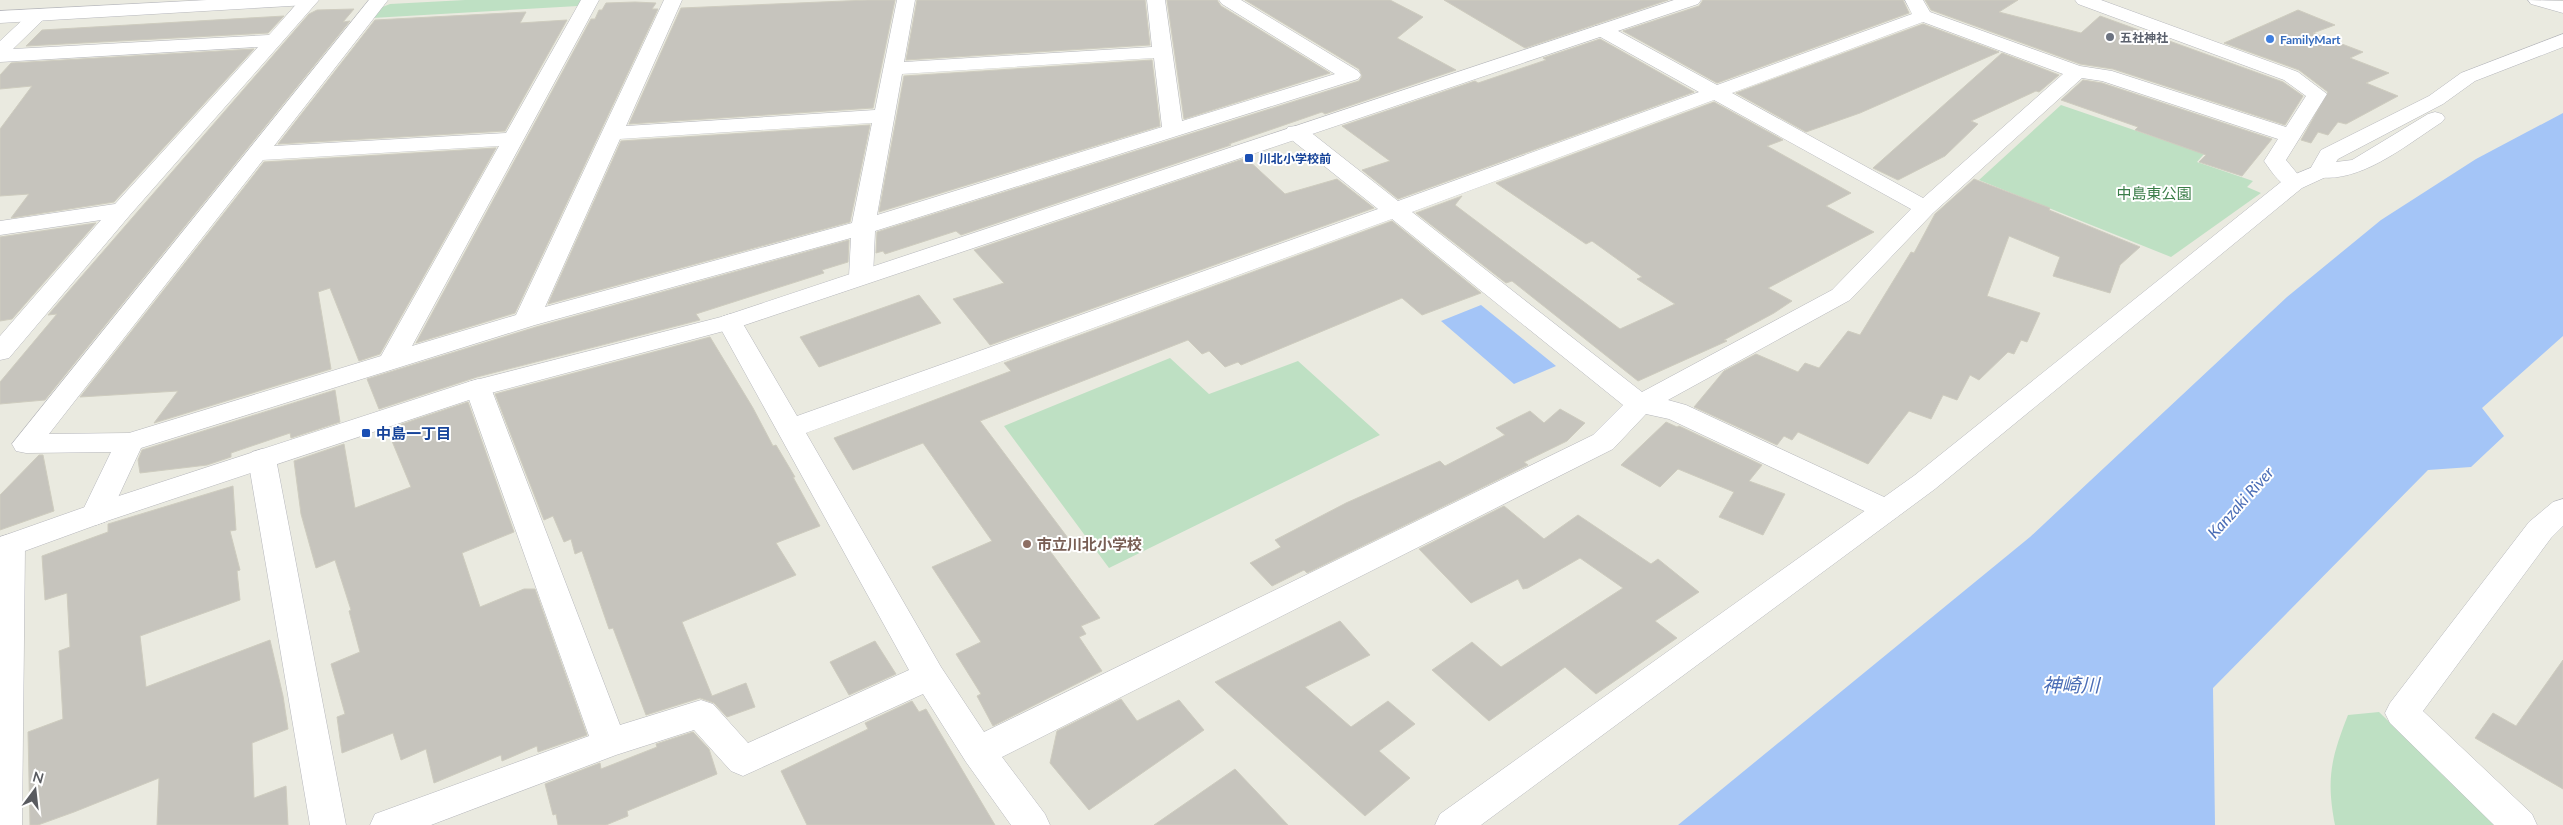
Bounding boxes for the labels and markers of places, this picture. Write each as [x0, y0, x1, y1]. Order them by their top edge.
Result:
place label: 五社神社 [2120, 30, 2168, 45]
marker: 五社神社 [2104, 31, 2116, 43]
place label: FamilyMart [2280, 32, 2341, 47]
marker: FamilyMart [2264, 33, 2276, 45]
place label: 川北小学校前 [1259, 151, 1331, 166]
marker: 川北小学校前 [1243, 152, 1255, 164]
place label: 中島一丁目 [376, 424, 451, 442]
marker: 中島一丁目 [360, 427, 372, 439]
place label: 市立川北小学校 [1037, 535, 1142, 553]
marker: 市立川北小学校 [1021, 538, 1033, 550]

